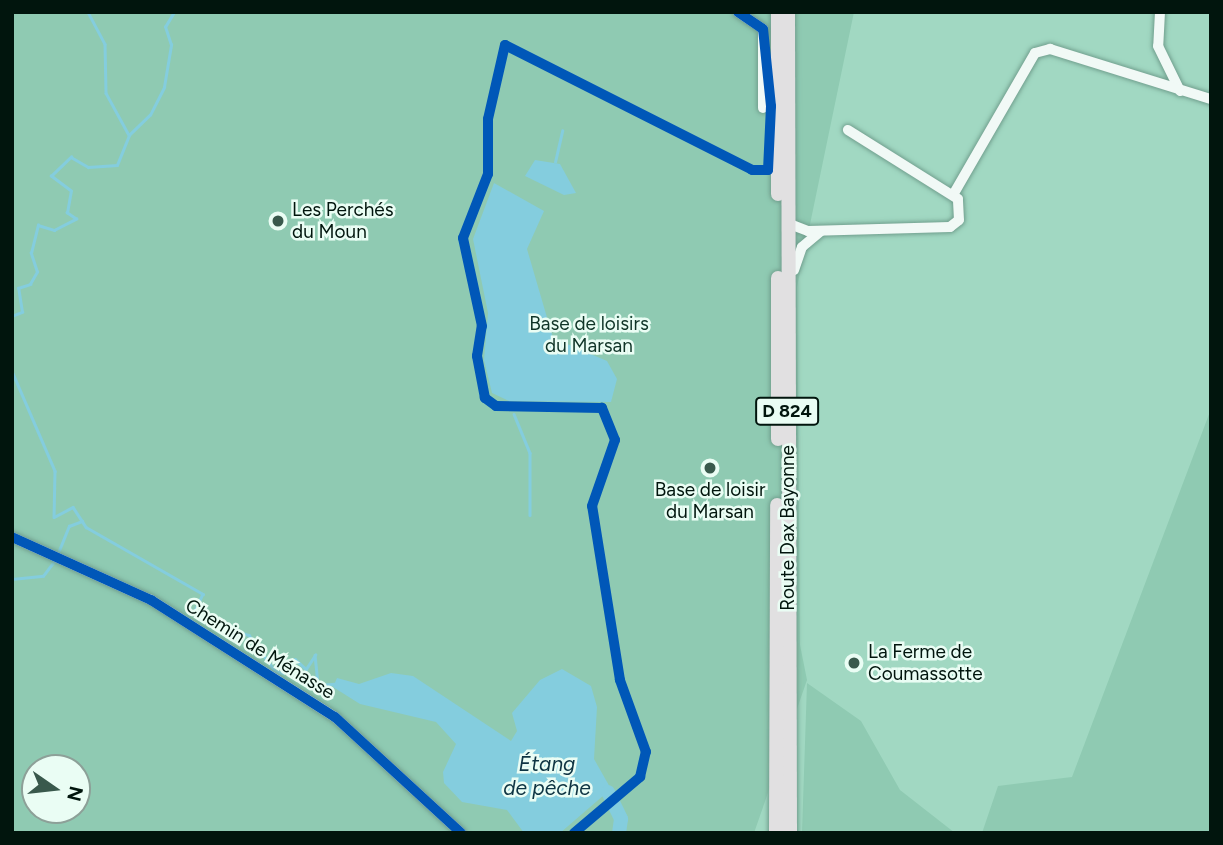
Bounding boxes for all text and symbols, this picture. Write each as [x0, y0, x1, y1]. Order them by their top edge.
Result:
place label: Les Perchés du Moun [292, 199, 394, 243]
marker: Les Perchés du Moun [270, 213, 286, 229]
park label: Base de loisirs du Marsan [529, 313, 649, 357]
road number: D 824 [754, 396, 820, 426]
street label: Route Dax Bayonne [777, 445, 799, 611]
marker: Base de loisir du Marsan [702, 460, 718, 476]
place label: Base de loisir du Marsan [655, 479, 765, 523]
street label: Chemin de Ménasse [181, 594, 339, 704]
place label: La Ferme de Coumassotte [868, 641, 983, 685]
marker: La Ferme de Coumassotte [846, 655, 862, 671]
water label: Étang de pêche [503, 751, 591, 801]
north arrow [21, 754, 91, 824]
text: N [62, 784, 88, 804]

